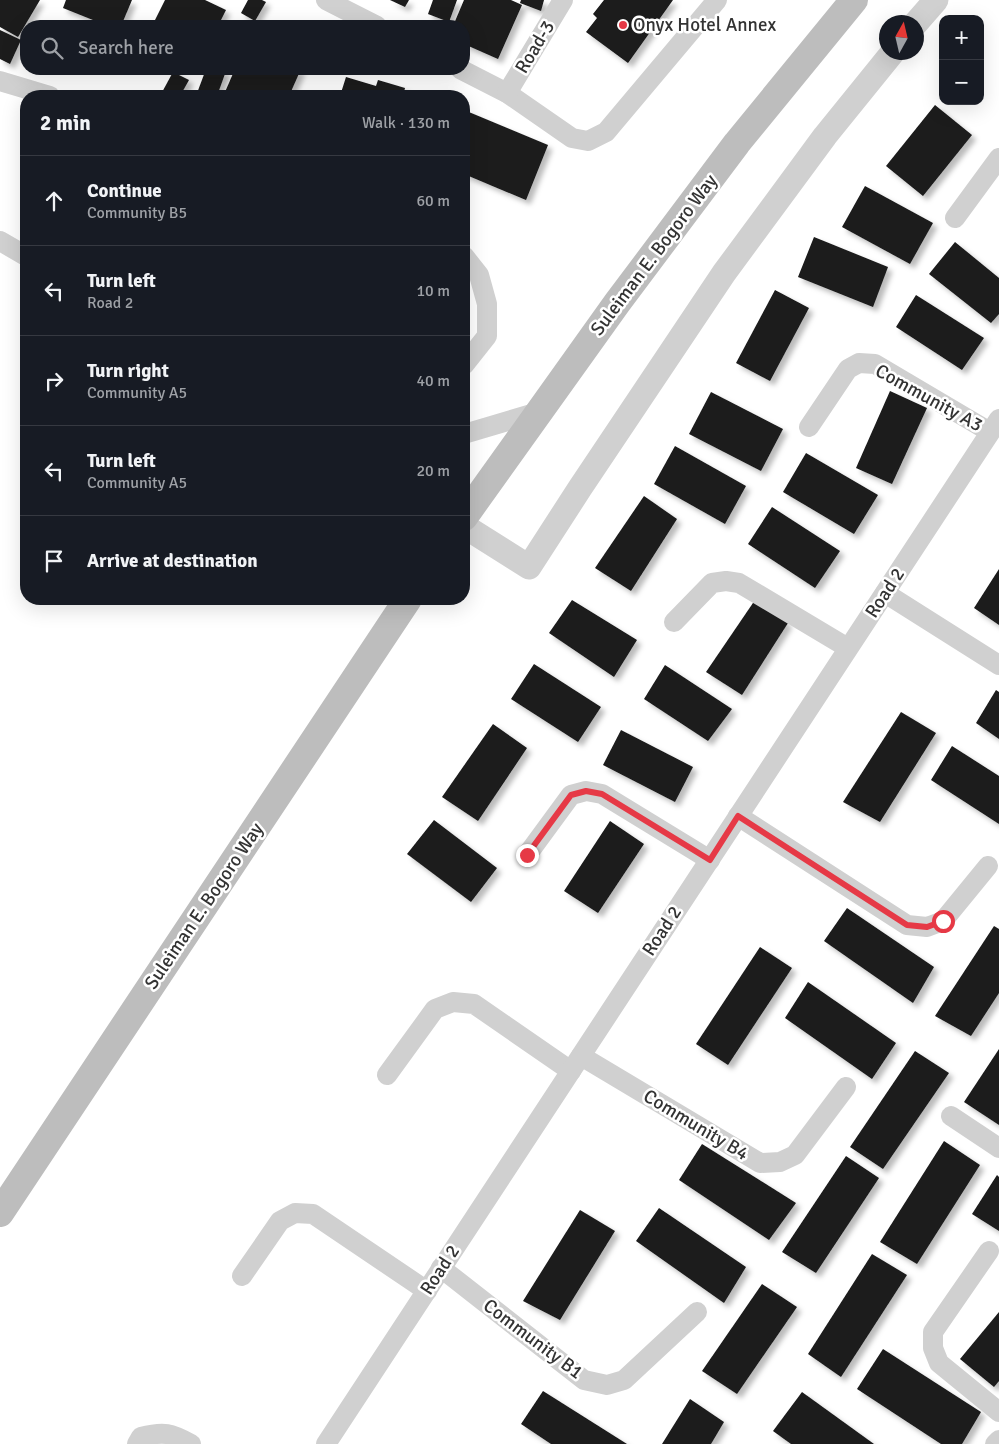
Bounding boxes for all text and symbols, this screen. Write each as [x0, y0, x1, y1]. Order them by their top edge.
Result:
place label: Onyx Hotel Annex [633, 13, 776, 37]
north arrow [879, 15, 924, 60]
map controls [939, 15, 984, 105]
button: + [939, 15, 984, 60]
street label: Road-3 [510, 16, 560, 78]
marker: Onyx Hotel Annex [617, 19, 629, 31]
search box [20, 20, 470, 75]
icon: search [38, 34, 66, 62]
text: Search here [78, 36, 174, 60]
button: − [939, 60, 984, 105]
text: 2 min [40, 110, 91, 136]
text: Walk · 130 m [362, 113, 450, 133]
street label: Suleiman E. Bogoro Way [585, 169, 723, 340]
text: Continue [87, 179, 162, 203]
icon: ahead [40, 187, 68, 215]
text: 60 m [416, 191, 450, 211]
text: Community B5 [87, 203, 187, 223]
text: Turn left [87, 269, 156, 293]
icon: left [40, 277, 68, 305]
text: 10 m [416, 281, 450, 301]
text: Road 2 [87, 293, 133, 313]
text: Turn right [87, 359, 169, 383]
street label: Community A3 [871, 359, 987, 437]
icon: right [40, 367, 68, 395]
text: 40 m [416, 371, 450, 391]
text: Community A5 [87, 383, 187, 403]
text: Turn left [87, 449, 156, 473]
icon: left [40, 457, 68, 485]
text: 20 m [416, 461, 450, 481]
text: Community A5 [87, 473, 187, 493]
icon: arrive [40, 547, 68, 575]
text: Arrive at destination [87, 549, 258, 573]
street label: Road 2 [860, 563, 910, 623]
street label: Suleiman E. Bogoro Way [139, 818, 269, 994]
route end [516, 844, 539, 867]
street label: Road 2 [637, 901, 687, 961]
route start [932, 910, 955, 933]
street label: Community B4 [639, 1084, 753, 1166]
street label: Road 2 [415, 1240, 465, 1300]
street label: Community B1 [478, 1294, 588, 1384]

